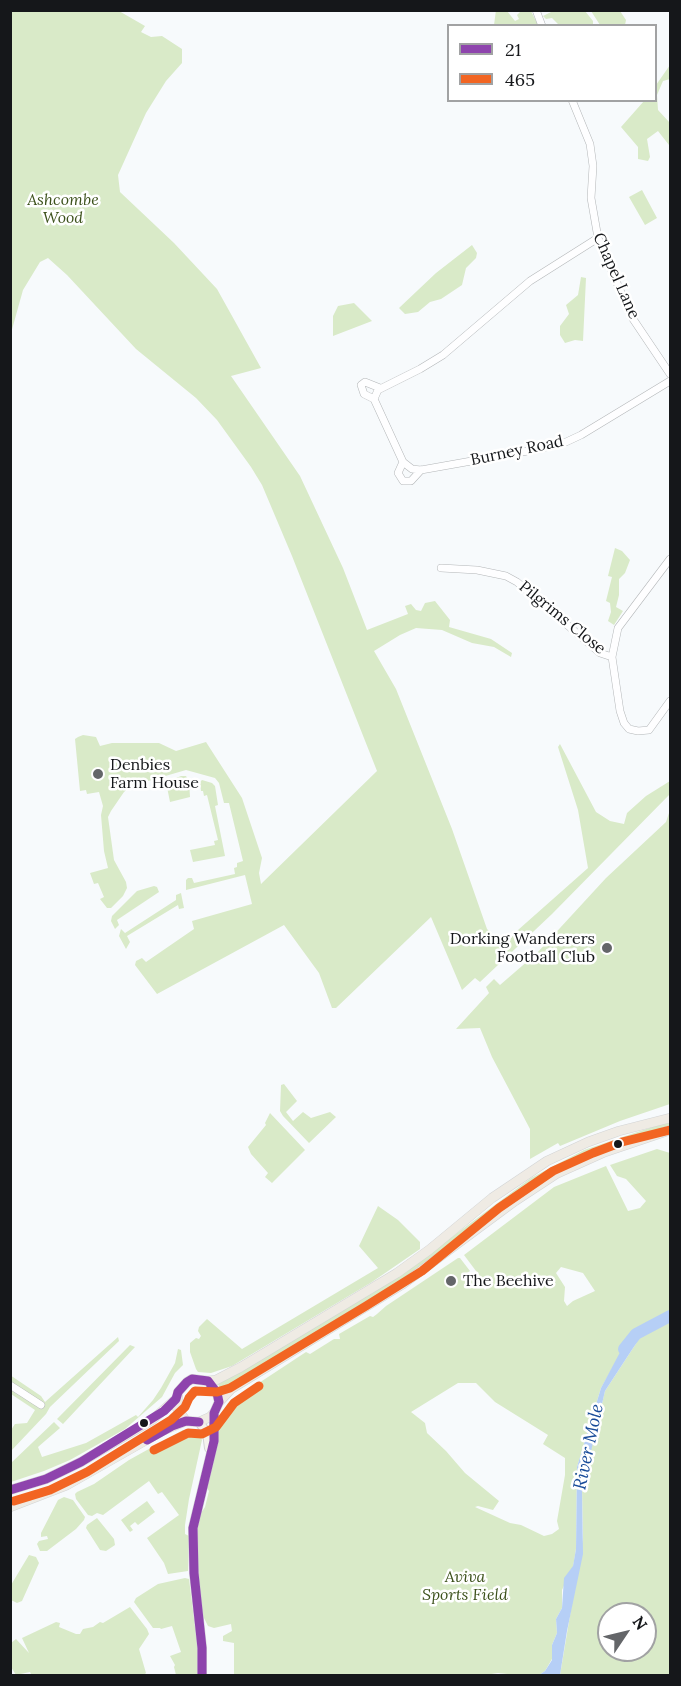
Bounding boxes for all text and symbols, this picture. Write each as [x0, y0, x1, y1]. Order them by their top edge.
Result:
legend [447, 24, 657, 102]
text: 21 [505, 38, 521, 61]
text: 465 [505, 68, 535, 91]
park label: Ashcombe Wood [27, 190, 99, 228]
street label: Chapel Lane [589, 230, 643, 322]
street label: Burney Road [469, 432, 565, 470]
street label: Pilgrims Close [515, 577, 609, 659]
place label: Denbies Farm House [110, 755, 199, 793]
marker: Denbies Farm House [91, 767, 105, 781]
place label: Dorking Wanderers Football Club [450, 929, 595, 967]
marker: Dorking Wanderers Football Club [600, 941, 614, 955]
unlabelled marker [612, 1138, 624, 1150]
place label: The Beehive [463, 1271, 554, 1291]
marker: The Beehive [444, 1274, 458, 1288]
water label: River Mole [569, 1402, 609, 1492]
unlabelled marker [138, 1417, 150, 1429]
park label: Aviva Sports Field [422, 1567, 508, 1605]
north arrow [597, 1602, 657, 1662]
text: N [628, 1612, 652, 1634]

